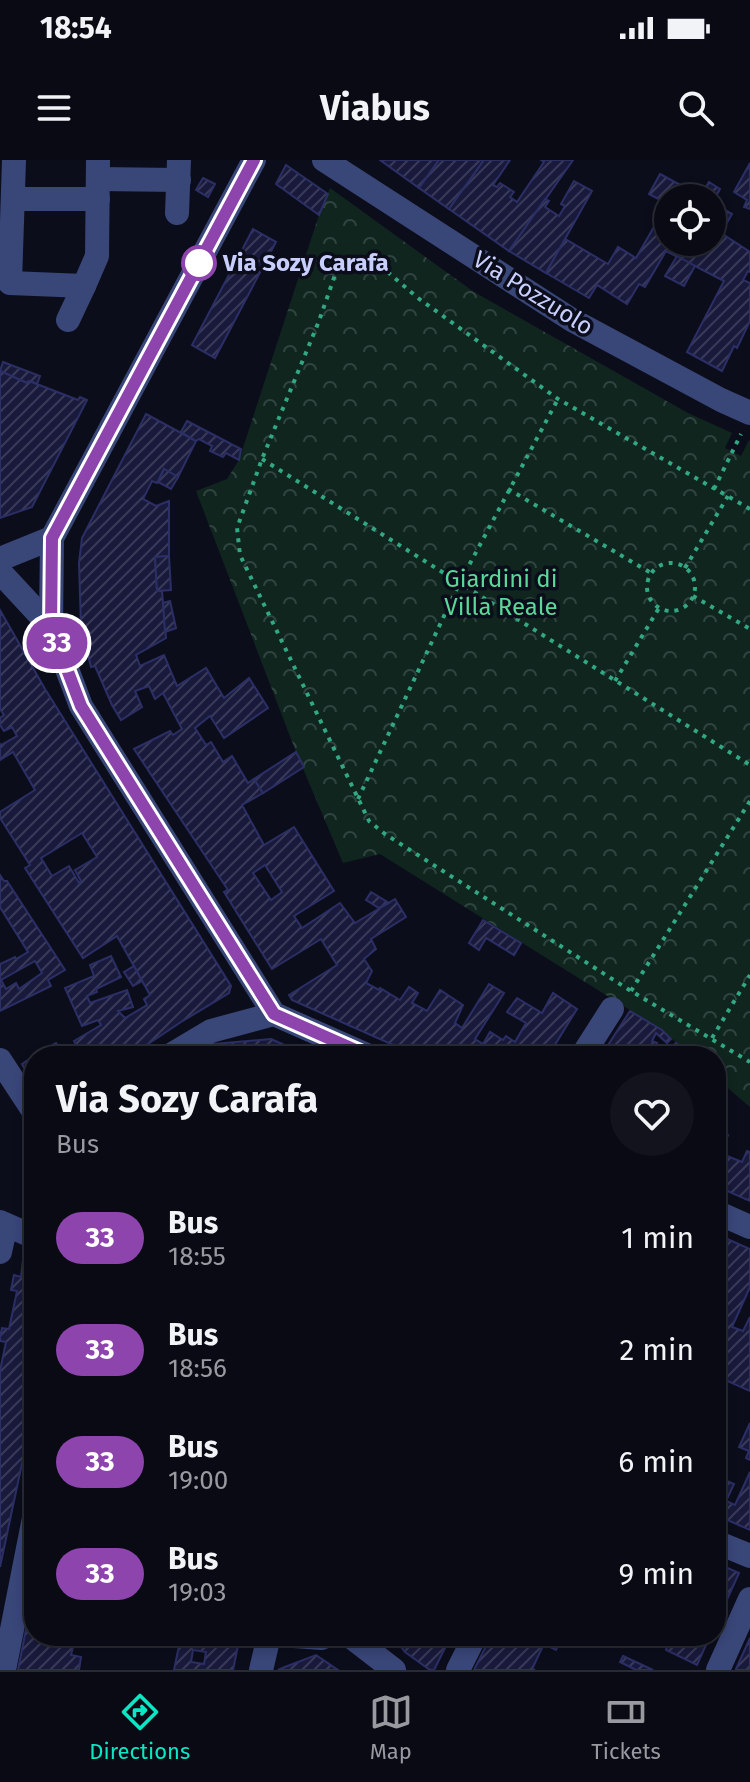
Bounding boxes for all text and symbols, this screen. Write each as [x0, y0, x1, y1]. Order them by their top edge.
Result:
text: 18:54 [40, 10, 112, 46]
icon: menu [32, 86, 76, 130]
text: Viabus [320, 86, 430, 130]
icon: search [674, 86, 718, 130]
map controls [654, 184, 726, 256]
button: locate [654, 184, 726, 256]
street label: Via Pozzuolo [468, 245, 598, 341]
marker: Via Sozy Carafa [182, 246, 216, 280]
place label: Via Sozy Carafa [222, 249, 389, 277]
park label: Giardini di Villa Reale [444, 565, 558, 621]
line badge: 33 [21, 617, 93, 669]
text: 33 [42, 626, 72, 659]
button: heart [610, 1072, 694, 1156]
text: Via Sozy Carafa [56, 1076, 318, 1122]
text: Bus [56, 1129, 99, 1160]
text: Bus [168, 1205, 218, 1241]
text: 1 min [621, 1220, 694, 1256]
text: 33 [85, 1221, 115, 1254]
text: 18:55 [168, 1241, 226, 1272]
text: Bus [168, 1317, 218, 1353]
text: 2 min [619, 1332, 694, 1368]
text: 33 [85, 1333, 115, 1366]
text: 18:56 [168, 1353, 227, 1384]
text: Bus [168, 1429, 218, 1465]
text: 6 min [618, 1444, 694, 1480]
text: 33 [85, 1445, 115, 1478]
text: 19:00 [168, 1465, 228, 1496]
text: Bus [168, 1541, 218, 1577]
text: 9 min [619, 1556, 694, 1592]
text: 33 [85, 1557, 115, 1590]
text: 19:03 [168, 1577, 226, 1608]
tab: Directions [89, 1690, 190, 1765]
tab: Map [369, 1690, 413, 1765]
tab: Tickets [591, 1690, 661, 1765]

